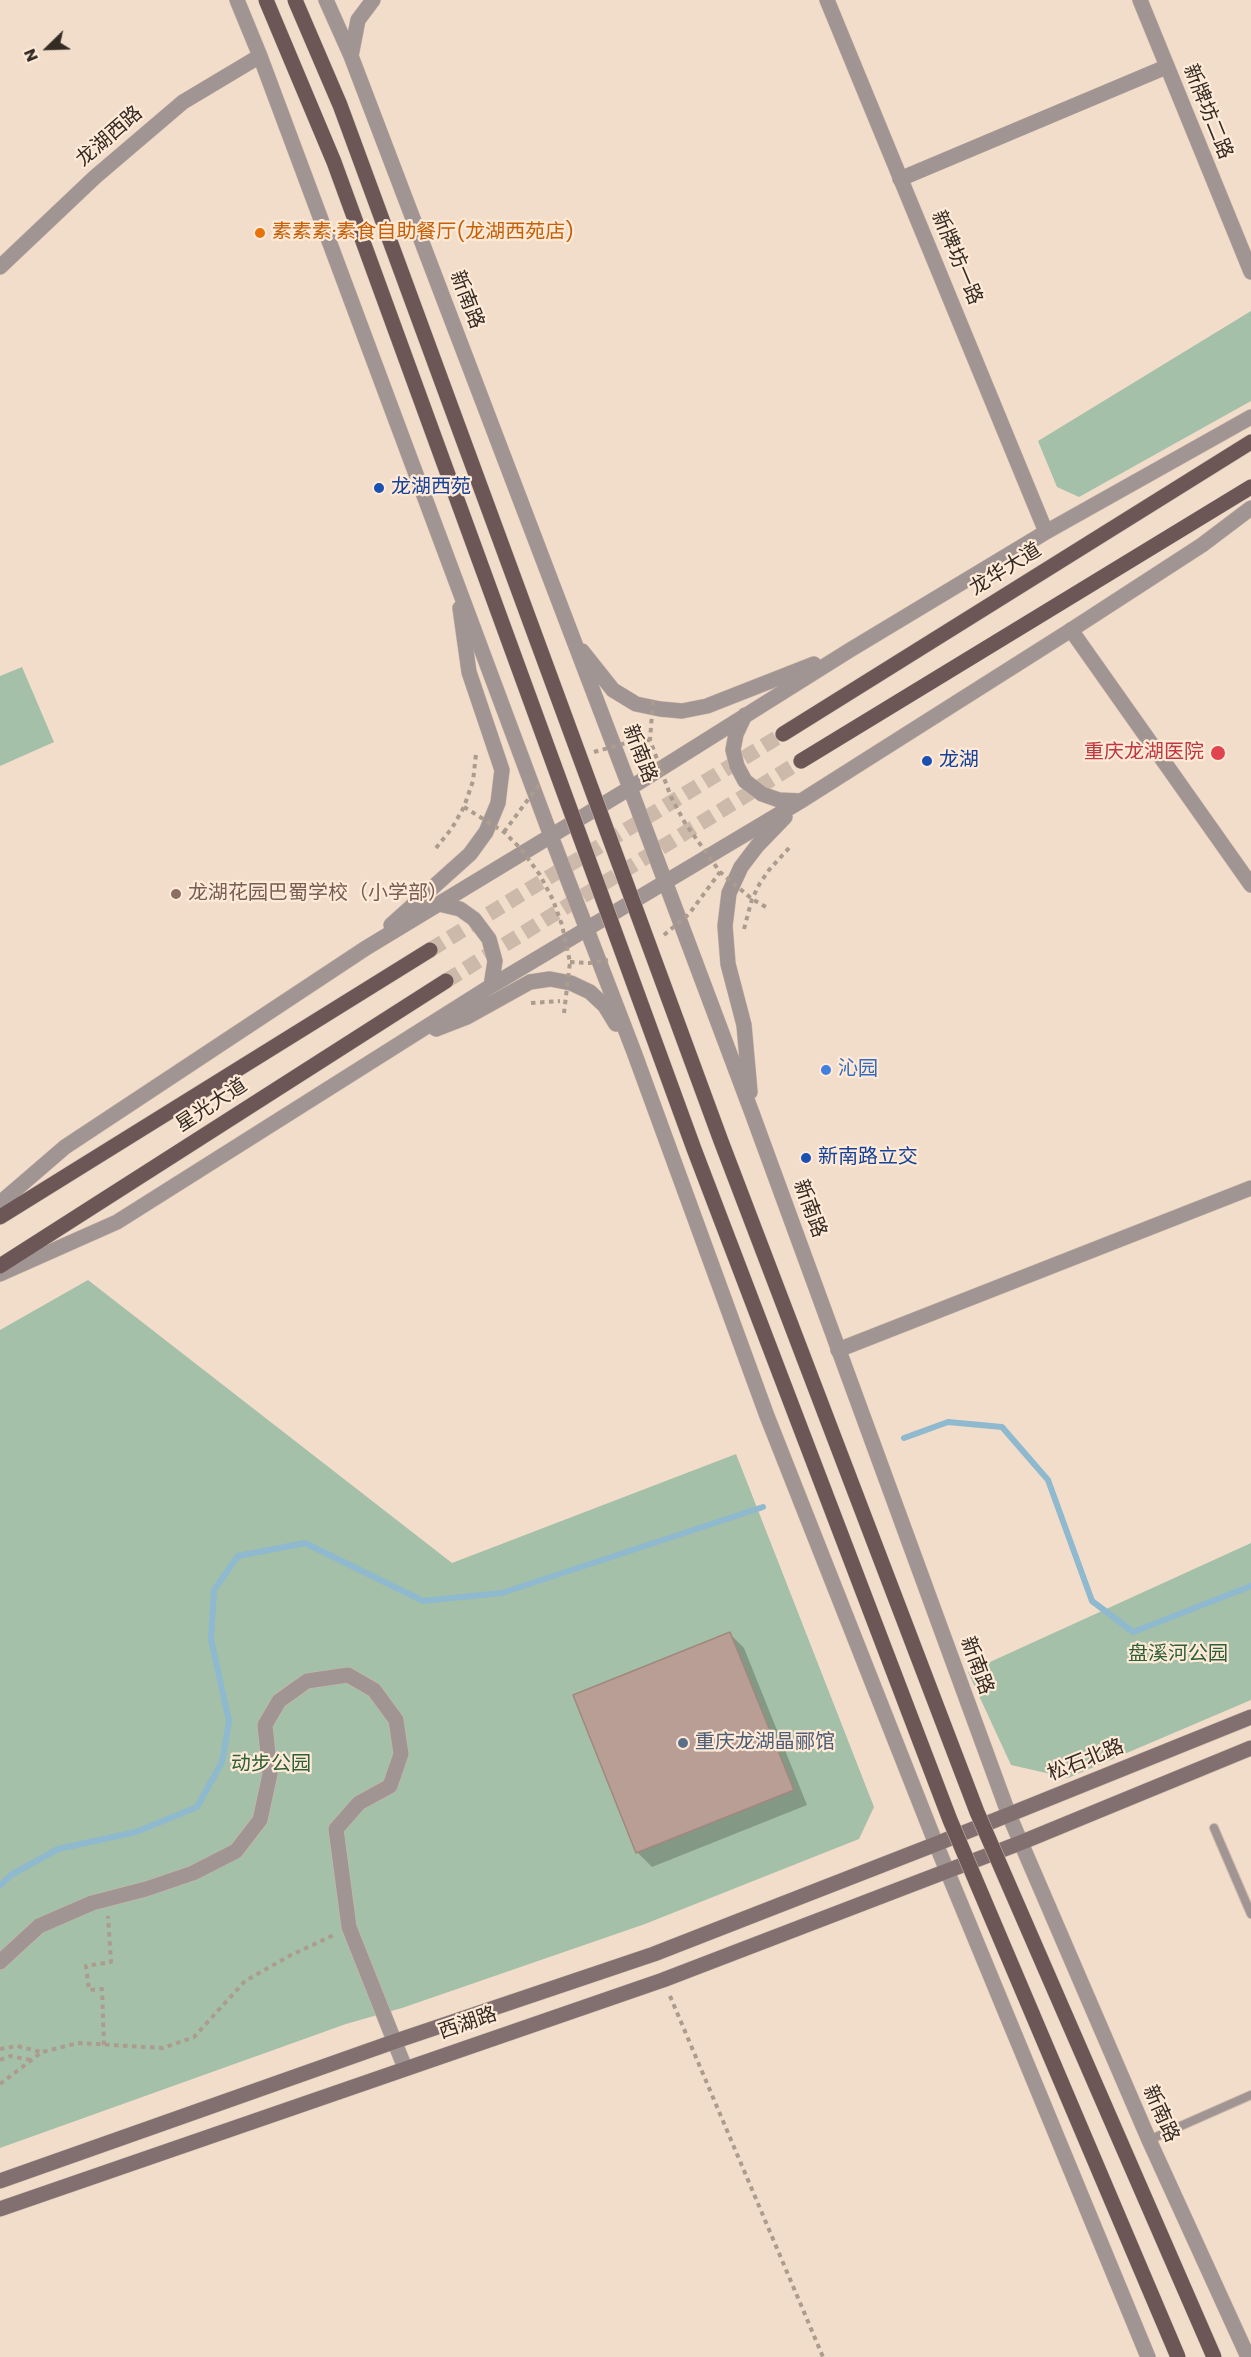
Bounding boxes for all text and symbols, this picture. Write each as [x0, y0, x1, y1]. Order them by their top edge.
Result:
north arrow [18, 18, 78, 78]
text: N [18, 45, 44, 65]
street label: 新牌坊二路 [1177, 61, 1237, 163]
street label: 龙湖西路 [72, 102, 148, 172]
street label: 新牌坊一路 [925, 207, 987, 309]
place label: 素素素·素食自助餐厅(龙湖西苑店) [272, 221, 574, 245]
marker: 素素素·素食自助餐厅(龙湖西苑店) [253, 226, 267, 240]
street label: 新南路 [444, 268, 488, 332]
place label: 龙湖西苑 [391, 476, 471, 500]
marker: 龙湖西苑 [372, 481, 386, 495]
street label: 龙华大道 [966, 539, 1046, 601]
street label: 新南路 [617, 722, 661, 786]
place label: 重庆龙湖医院 [1084, 741, 1204, 765]
marker: 重庆龙湖医院 [1209, 744, 1227, 762]
place label: 龙湖 [939, 749, 979, 773]
marker: 龙湖 [920, 754, 934, 768]
place label: 龙湖花园巴蜀学校（小学部） [188, 882, 448, 906]
marker: 龙湖花园巴蜀学校（小学部） [169, 887, 183, 901]
place label: 沁园 [838, 1058, 878, 1082]
marker: 沁园 [819, 1063, 833, 1077]
street label: 星光大道 [172, 1074, 252, 1138]
place label: 新南路立交 [818, 1146, 918, 1170]
marker: 新南路立交 [799, 1151, 813, 1165]
street label: 新南路 [787, 1177, 831, 1241]
street label: 新南路 [954, 1634, 998, 1698]
park label: 盘溪河公园 [1128, 1643, 1228, 1667]
place label: 重庆龙湖晶郦馆 [695, 1731, 835, 1755]
street label: 松石北路 [1044, 1735, 1128, 1787]
marker: 重庆龙湖晶郦馆 [676, 1736, 690, 1750]
park label: 动步公园 [231, 1753, 311, 1777]
street label: 西湖路 [436, 2003, 500, 2045]
street label: 新南路 [1137, 2082, 1183, 2146]

